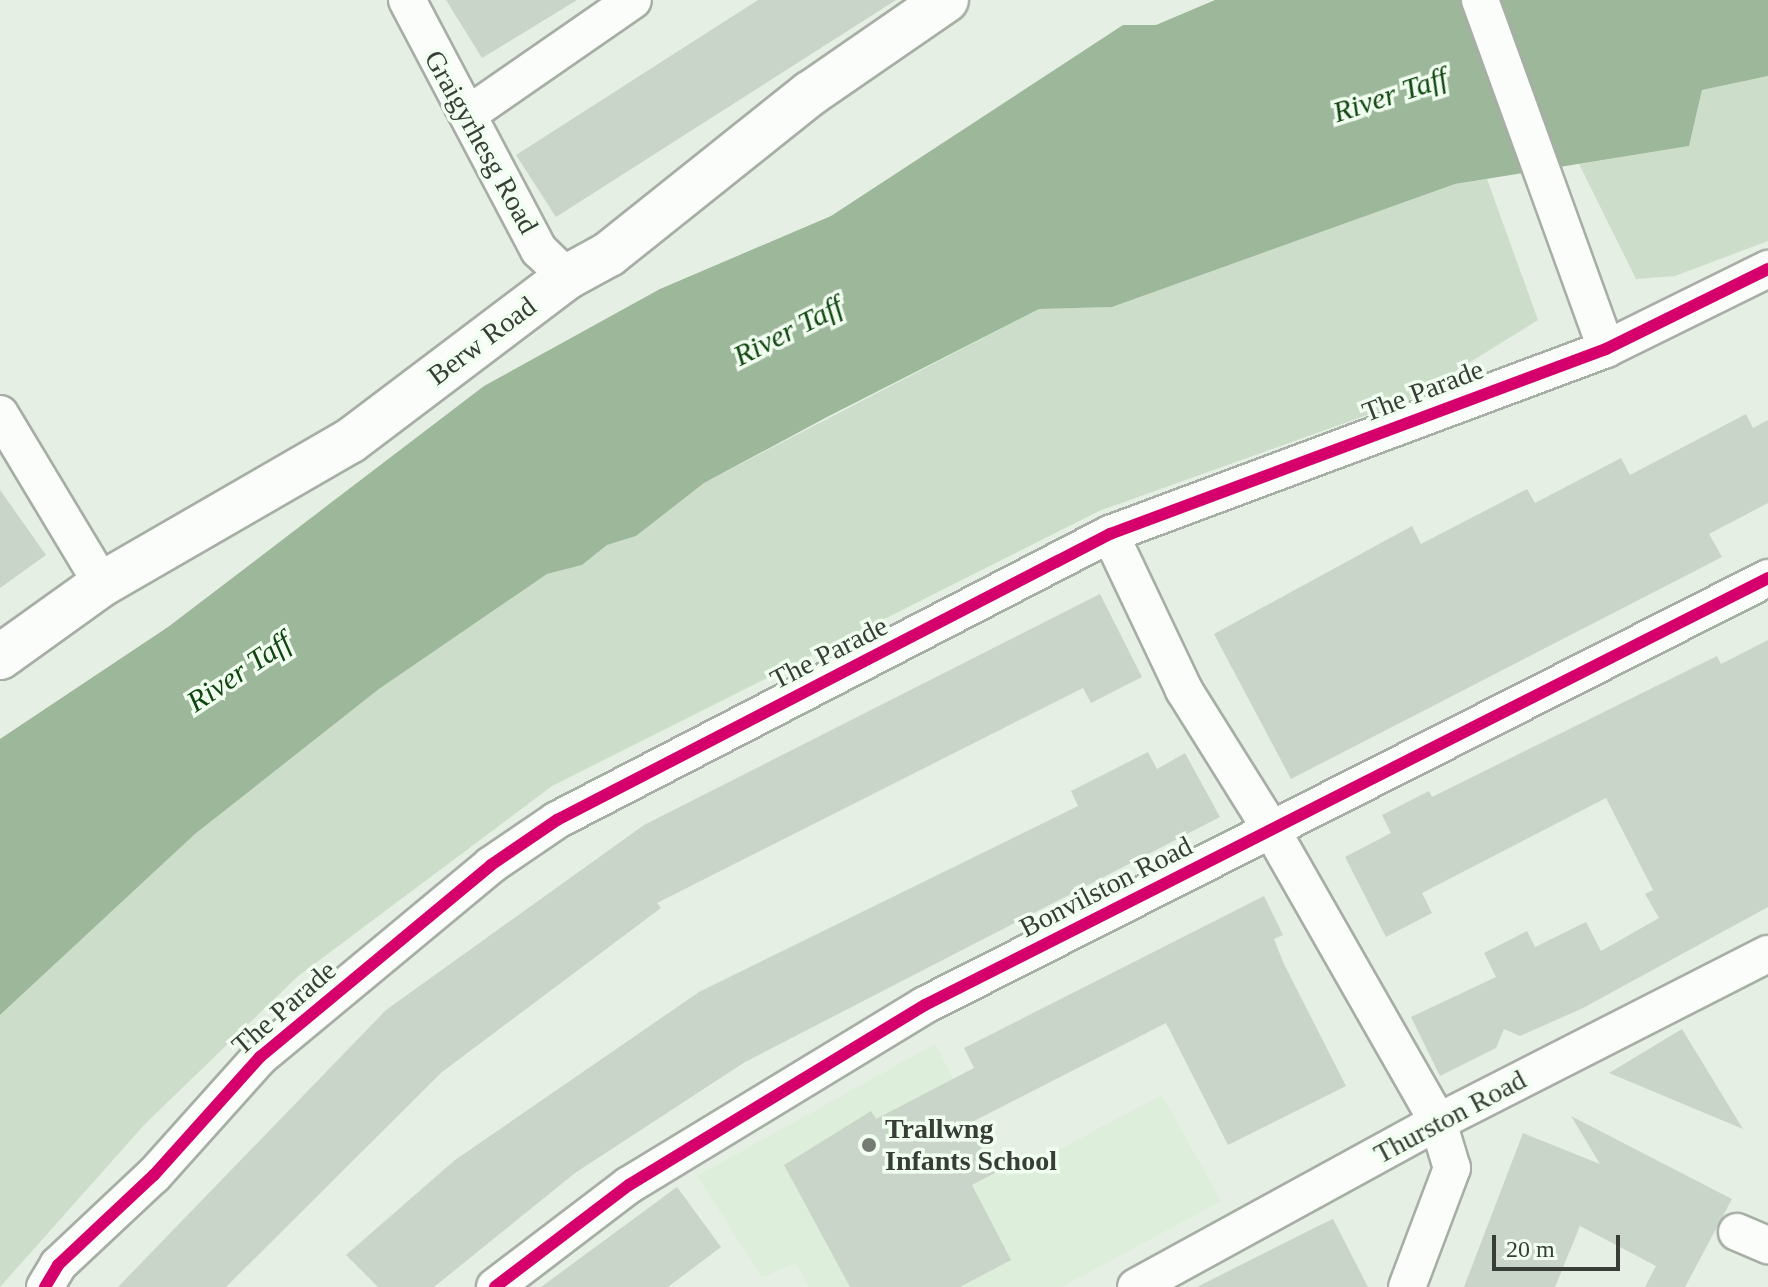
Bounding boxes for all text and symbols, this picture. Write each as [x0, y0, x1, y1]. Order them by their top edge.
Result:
street label: Graigyrhesg Road [417, 44, 545, 240]
water label: River Taff [1328, 60, 1452, 130]
water label: River Taff [727, 288, 849, 374]
street label: Berw Road [421, 289, 543, 393]
street label: The Parade [1358, 353, 1488, 429]
street label: The Parade [765, 609, 893, 697]
water label: River Taff [180, 624, 298, 720]
street label: Bonvilston Road [1014, 829, 1198, 945]
street label: The Parade [225, 954, 343, 1062]
street label: Thurston Road [1368, 1063, 1532, 1171]
place label: Trallwng Infants School [885, 1112, 1057, 1178]
marker: Trallwng Infants School [860, 1136, 878, 1154]
scale bar [1496, 1219, 1624, 1269]
text: 20 m [1506, 1236, 1555, 1262]

